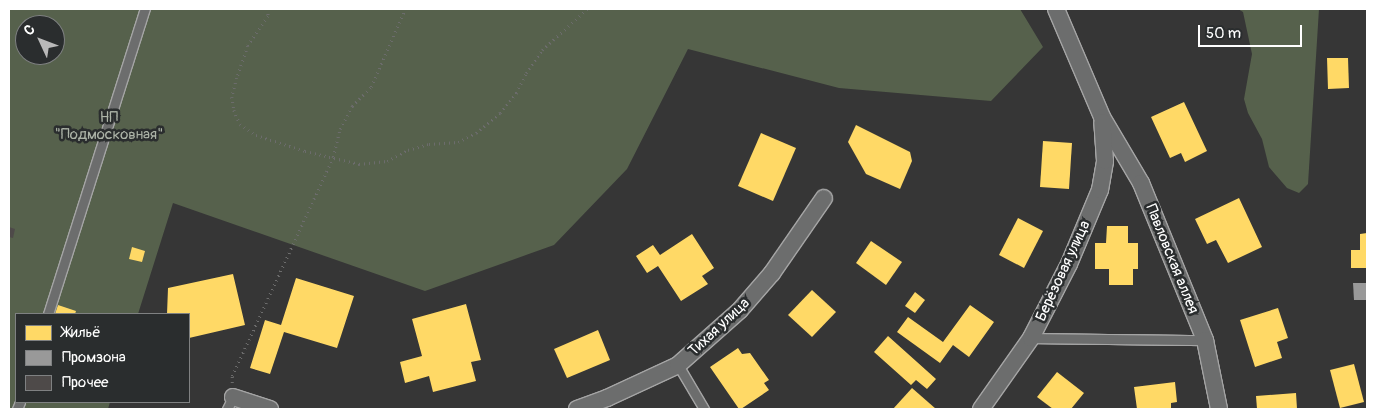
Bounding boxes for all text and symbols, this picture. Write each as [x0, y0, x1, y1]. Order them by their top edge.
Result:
north arrow [15, 15, 65, 65]
scale bar [1201, 15, 1305, 47]
text: С [20, 21, 39, 39]
text: 50 m [1206, 24, 1241, 43]
park label: НП "Подмосковная" [55, 108, 163, 143]
street label: Павловская аллея [1142, 202, 1202, 316]
street label: Берёзовая улица [1032, 218, 1094, 324]
street label: Тихая улица [685, 294, 753, 360]
legend [15, 313, 190, 403]
text: Жильё [62, 323, 101, 342]
text: Промзона [62, 348, 126, 367]
text: Прочее [62, 373, 109, 392]

